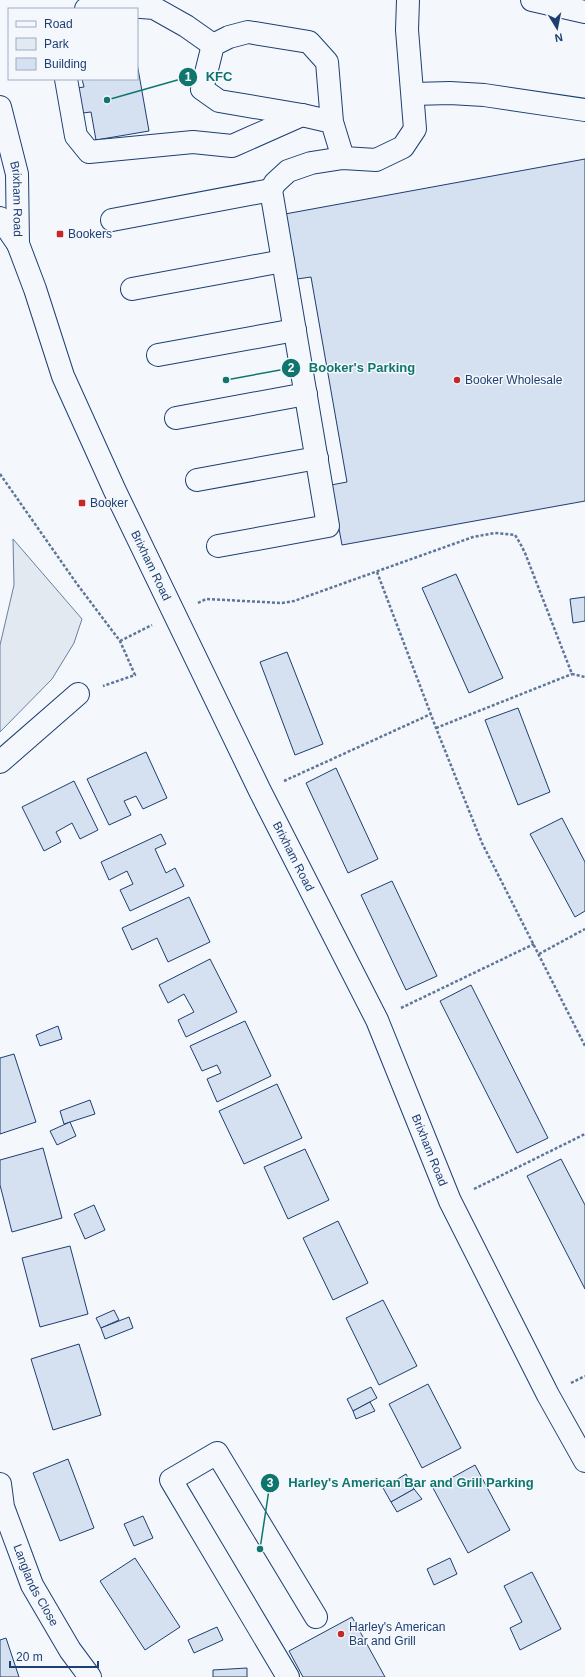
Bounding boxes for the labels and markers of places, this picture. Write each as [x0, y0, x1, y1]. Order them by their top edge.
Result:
callout: KFC [178, 64, 241, 89]
place label: Bookers [68, 227, 112, 241]
marker: Bookers [55, 229, 65, 239]
callout: Booker's Parking [281, 355, 424, 380]
place label: Booker Wholesale [465, 373, 563, 387]
marker: Booker Wholesale [452, 375, 462, 385]
place label: Booker [90, 496, 128, 510]
marker: Booker [77, 498, 87, 508]
callout: Harley's American Bar and Grill Parking [260, 1470, 542, 1495]
place label: Harley's American Bar and Grill [349, 1620, 445, 1648]
marker: Harley's American Bar and Grill [336, 1629, 346, 1639]

